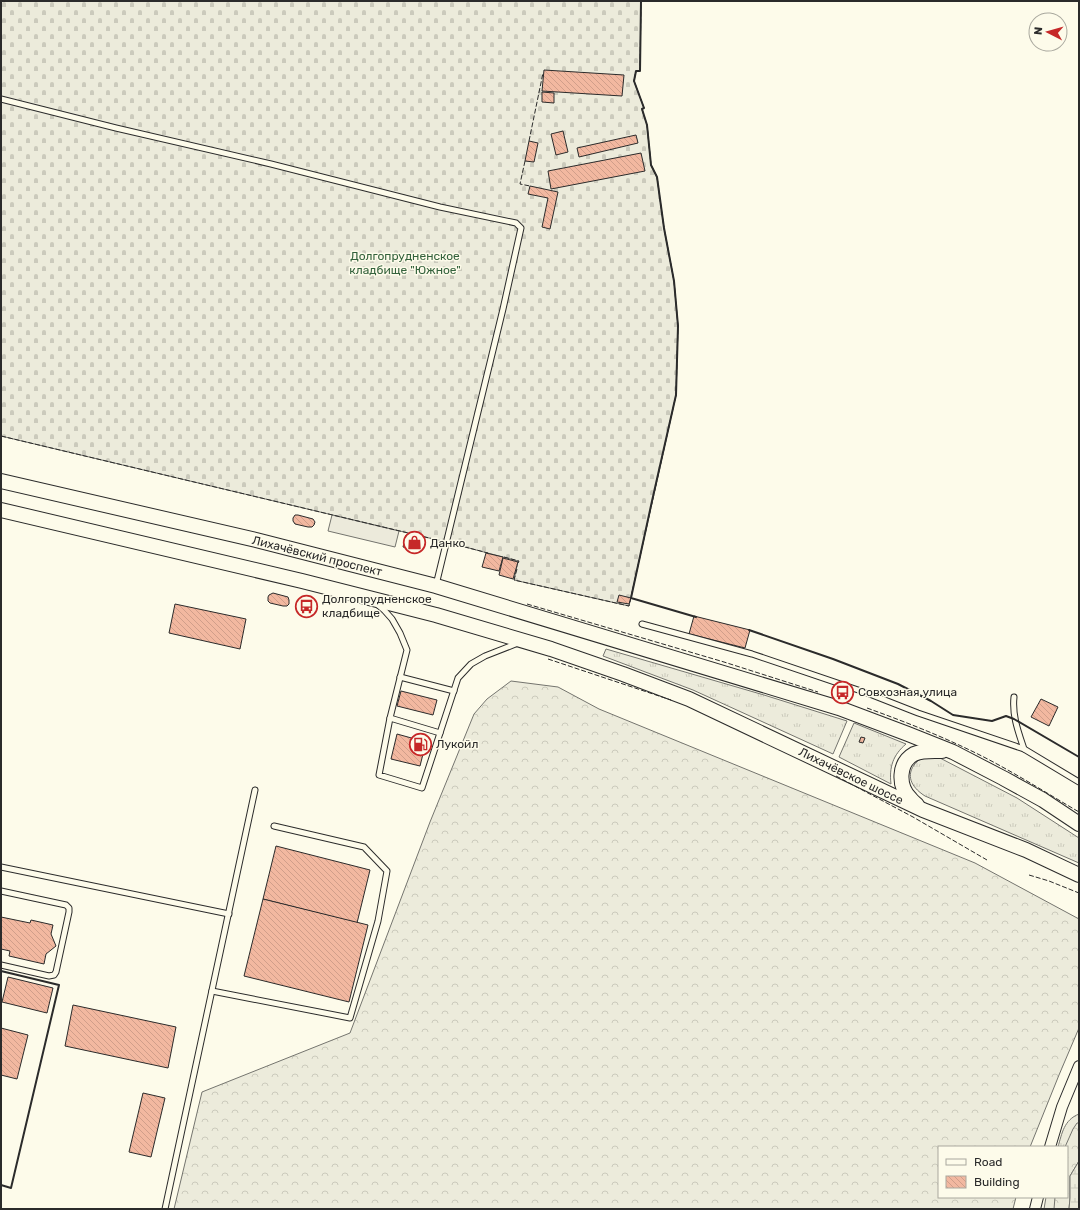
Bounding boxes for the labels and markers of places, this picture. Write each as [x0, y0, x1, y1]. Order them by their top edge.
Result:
shop icon: Данко [401, 530, 427, 556]
place label: Данко [430, 536, 466, 550]
place label: Долгопрудненское кладбище [322, 592, 432, 620]
bus stop icon: Долгопрудненское кладбище [293, 593, 319, 619]
bus stop icon: Совхозная улица [830, 679, 856, 705]
place label: Совхозная улица [858, 685, 957, 699]
fuel station icon: Лукойл [408, 731, 434, 757]
place label: Лукойл [436, 737, 478, 751]

